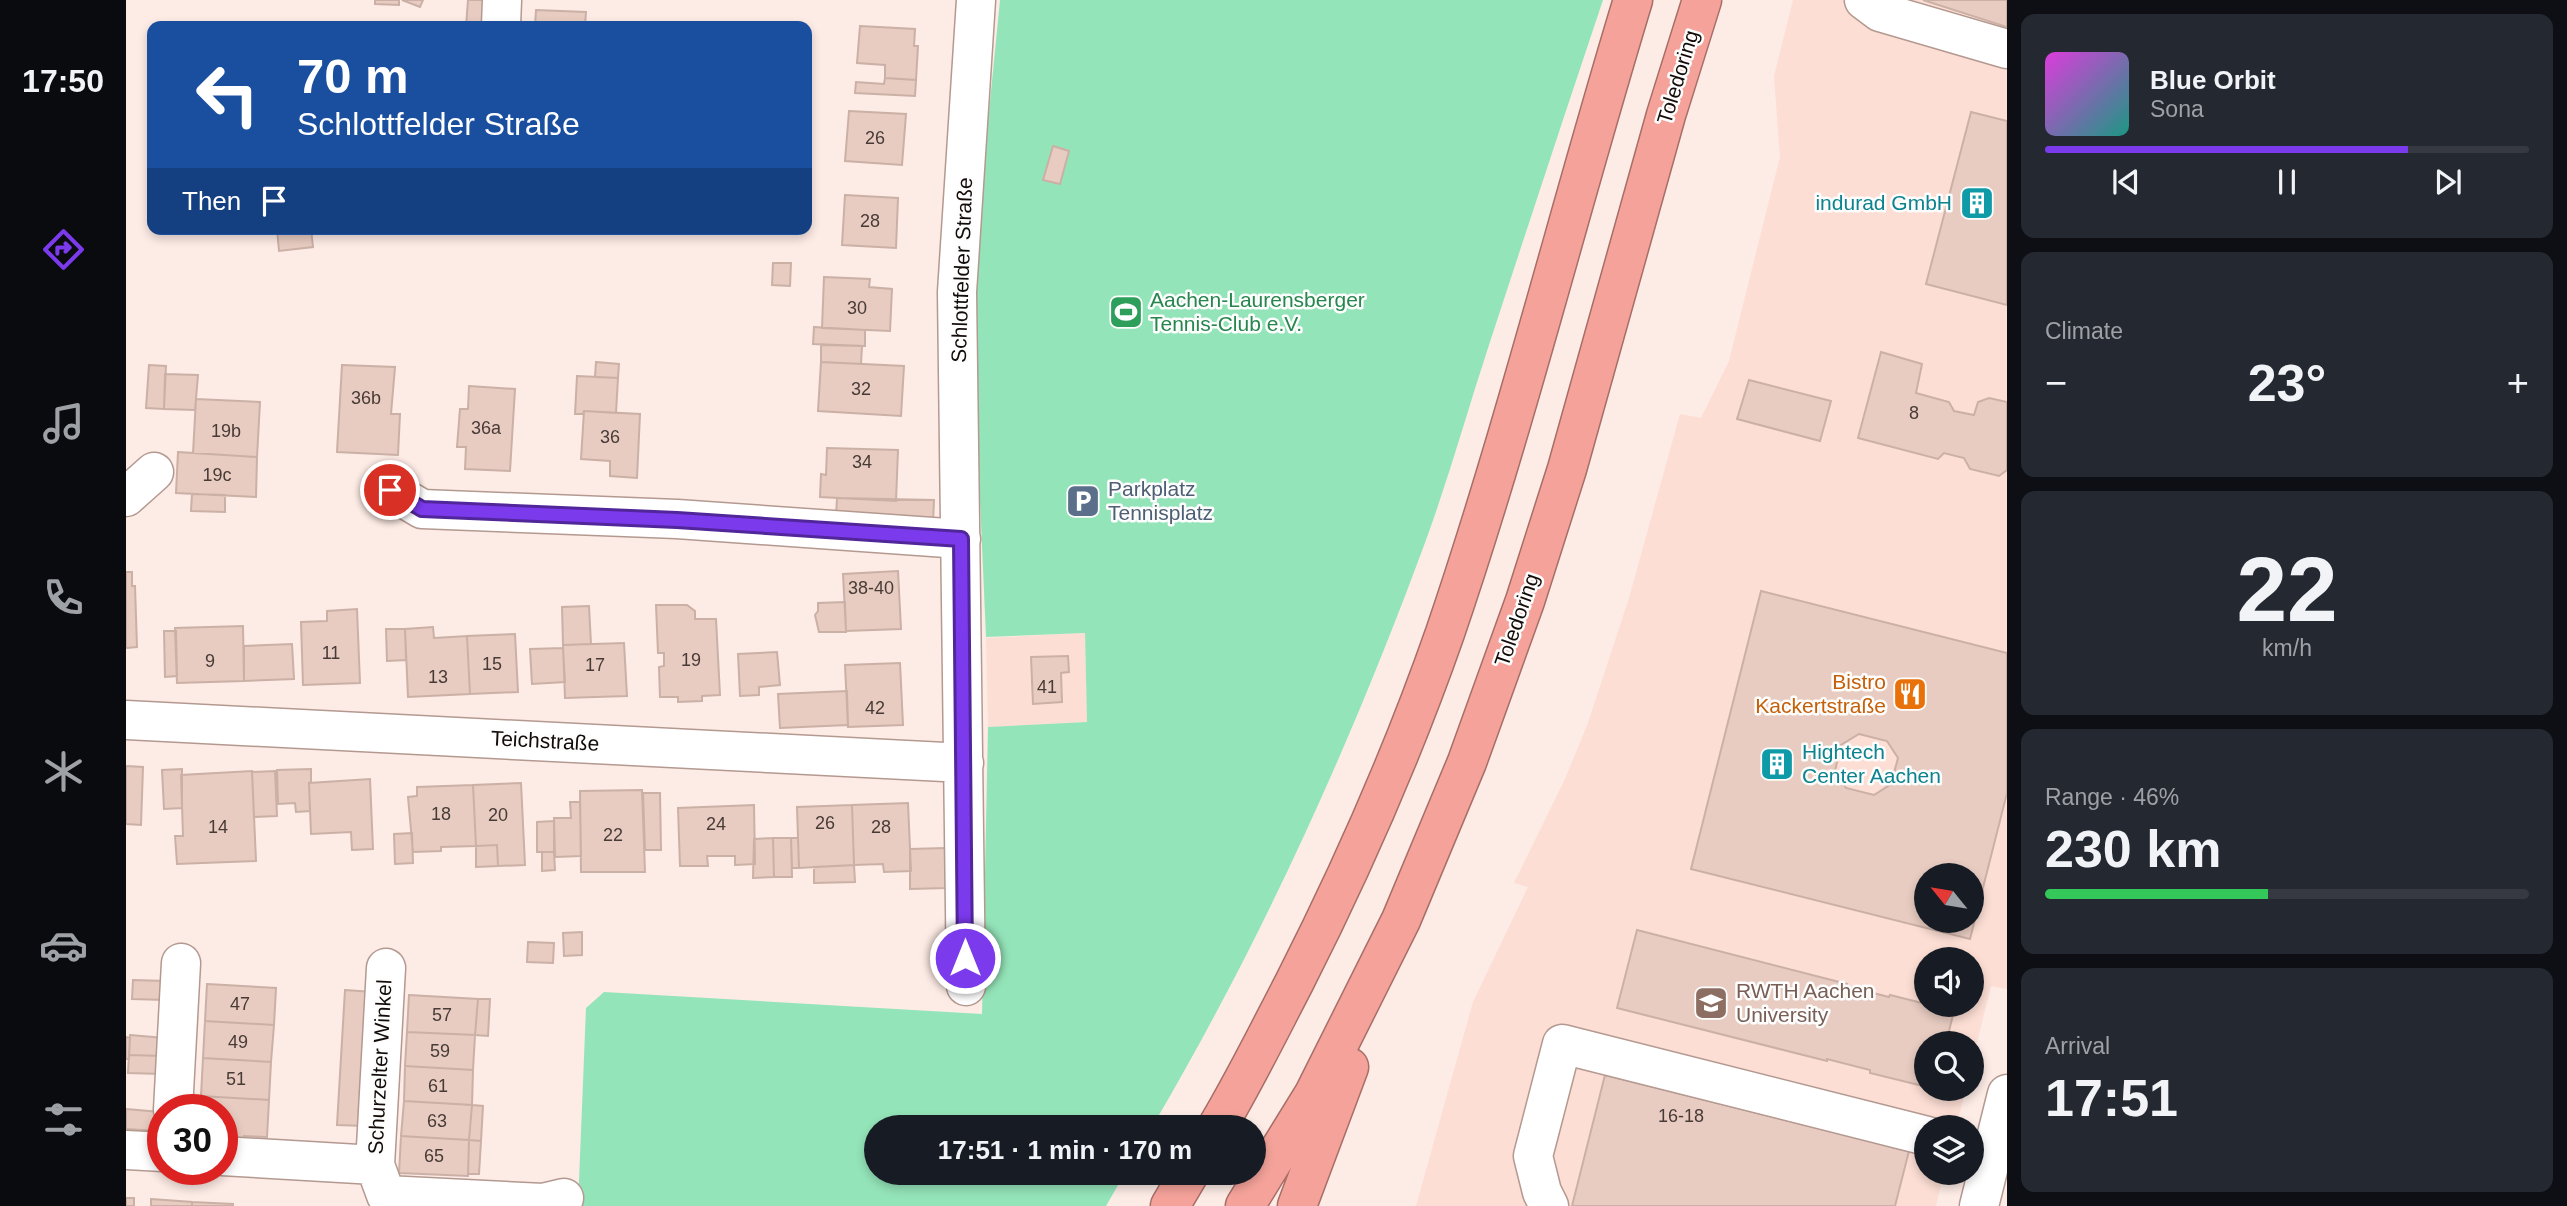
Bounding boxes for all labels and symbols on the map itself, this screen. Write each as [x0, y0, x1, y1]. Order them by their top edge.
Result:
street label: Toledoring [1652, 27, 1703, 127]
house number: 26 [865, 128, 885, 148]
street label: Schlottfelder Straße [947, 177, 976, 363]
building icon: indurad GmbH [1958, 184, 1996, 222]
place label: indurad GmbH [1815, 191, 1952, 214]
house number: 28 [860, 211, 880, 231]
place label: Aachen-Laurensberger Tennis-Club e.V. [1150, 288, 1365, 335]
sports icon: Aachen-Laurensberger Tennis-Club e.V. [1107, 293, 1145, 331]
house number: 30 [847, 298, 867, 318]
house number: 32 [851, 379, 871, 399]
house number: 36b [351, 388, 381, 408]
house number: 8 [1909, 403, 1919, 423]
house number: 36a [471, 418, 502, 438]
house number: 19b [211, 421, 241, 441]
house number: 36 [600, 427, 620, 447]
house number: 34 [852, 452, 872, 472]
pin [360, 460, 420, 520]
house number: 19c [202, 465, 232, 485]
place label: Parkplatz Tennisplatz [1108, 477, 1213, 524]
parking icon: Parkplatz Tennisplatz [1064, 482, 1102, 520]
street label: Toledoring [1490, 570, 1543, 669]
house number: 38-40 [848, 578, 894, 598]
house number: 11 [322, 643, 340, 663]
house number: 19 [681, 650, 701, 670]
house number: 9 [205, 651, 215, 671]
house number: 15 [482, 654, 502, 674]
house number: 17 [585, 655, 605, 675]
house number: 13 [428, 667, 448, 687]
place label: Bistro Kackertstraße [1755, 670, 1886, 717]
restaurant icon: Bistro Kackertstraße [1891, 675, 1929, 713]
house number: 41 [1037, 677, 1057, 697]
house number: 42 [865, 698, 885, 718]
street label: Teichstraße [490, 726, 600, 755]
place label: Hightech Center Aachen [1802, 740, 1941, 787]
building icon: Hightech Center Aachen [1758, 745, 1796, 783]
house number: 18 [431, 804, 451, 824]
house number: 20 [488, 805, 508, 825]
house number: 26 [815, 813, 835, 833]
house number: 24 [706, 814, 726, 834]
house number: 14 [208, 817, 228, 837]
house number: 28 [871, 817, 891, 837]
house number: 22 [603, 825, 623, 845]
north arrow [1914, 863, 1984, 933]
position arrow [928, 921, 1002, 995]
street label: Schurzelter Winkel [363, 979, 396, 1155]
place label: RWTH Aachen University [1736, 979, 1875, 1026]
school or university icon: RWTH Aachen University [1692, 984, 1730, 1022]
house number: 47 [230, 994, 250, 1014]
house number: 57 [432, 1005, 452, 1025]
house number: 49 [228, 1032, 248, 1052]
house number: 59 [430, 1041, 450, 1061]
house number: 51 [226, 1069, 246, 1089]
house number: 61 [428, 1076, 448, 1096]
speed limit sign: 30 [147, 1094, 238, 1185]
house number: 16-18 [1658, 1106, 1704, 1126]
house number: 63 [427, 1111, 447, 1131]
house number: 65 [424, 1146, 444, 1166]

